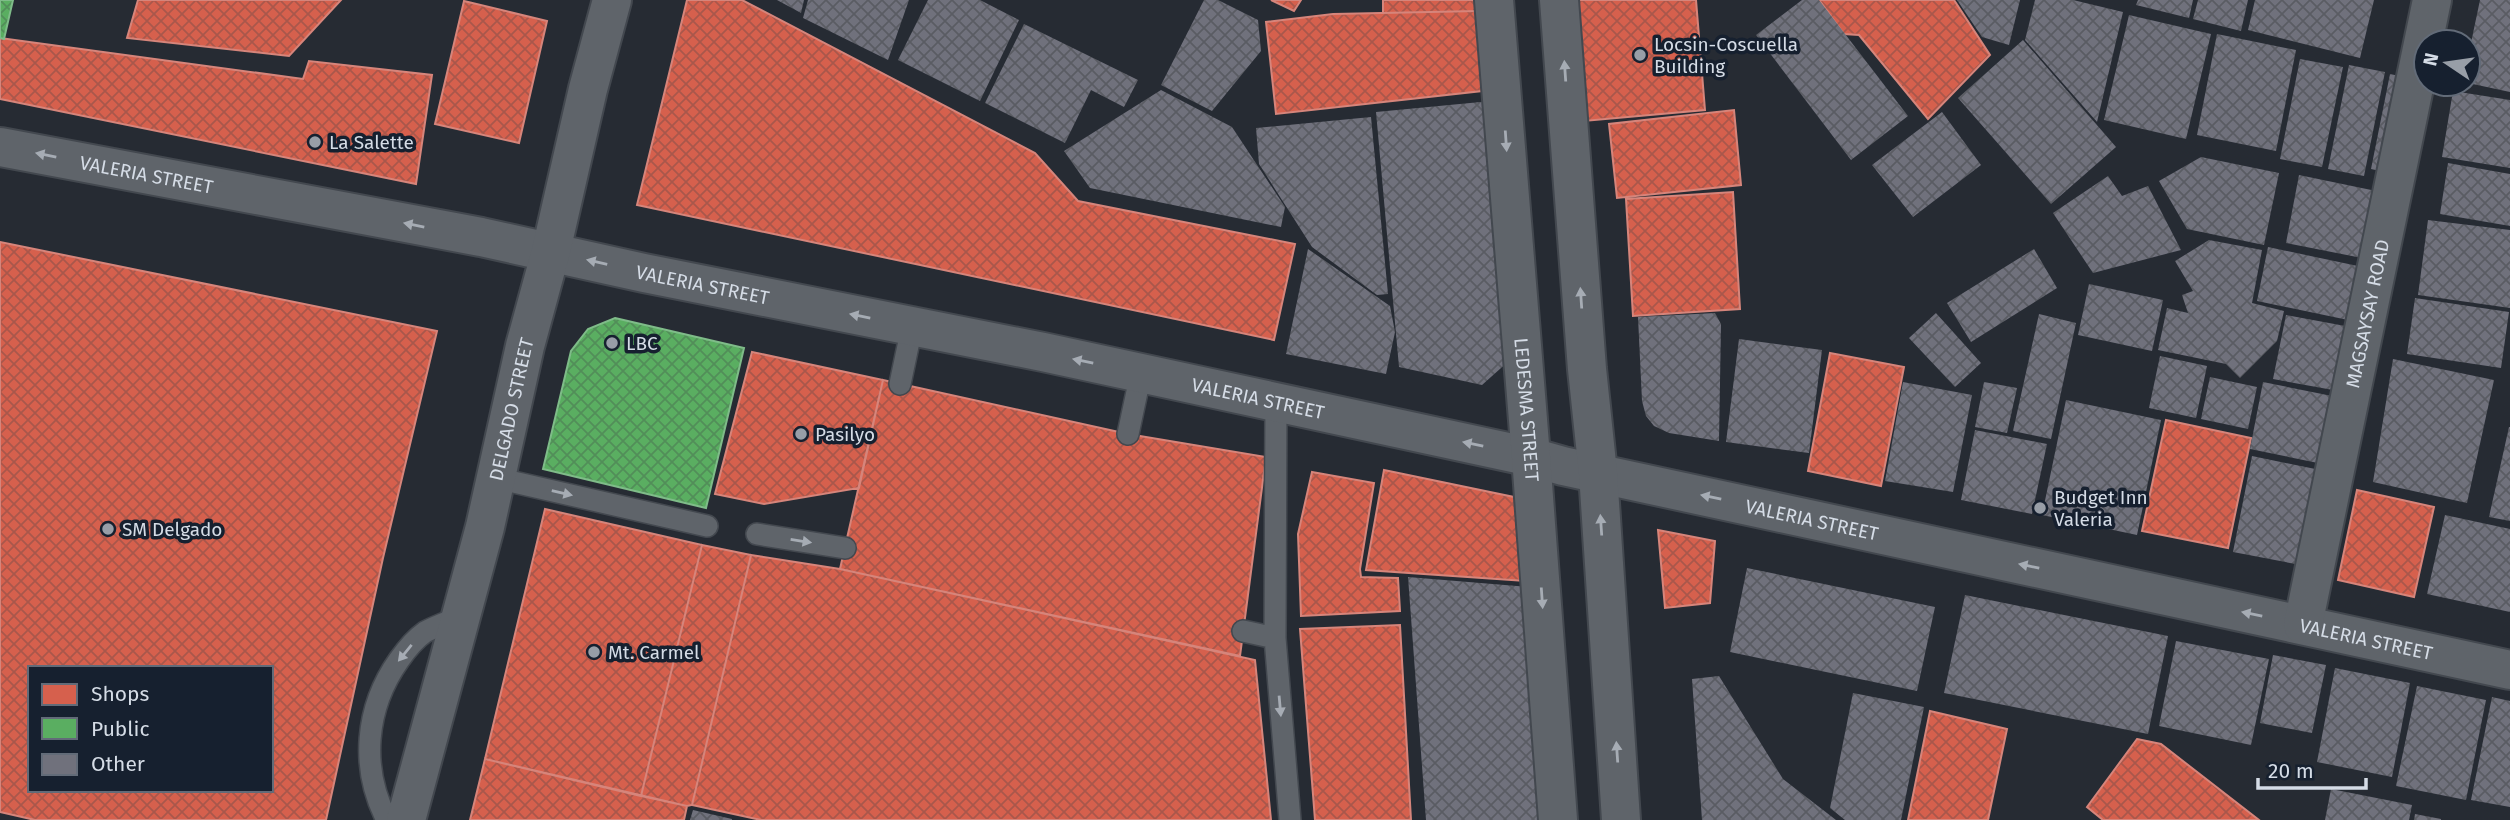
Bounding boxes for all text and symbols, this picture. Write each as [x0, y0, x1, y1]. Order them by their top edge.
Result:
north arrow [2412, 28, 2482, 98]
place label: Locsin-Coscuella Building [1654, 33, 1798, 78]
marker: Locsin-Coscuella Building [1632, 47, 1648, 63]
text: N [2418, 51, 2444, 68]
one-way arrow [1559, 60, 1570, 82]
place label: La Salette [329, 131, 414, 154]
one-way arrow [1501, 131, 1512, 153]
marker: La Salette [307, 134, 323, 150]
one-way arrow [35, 150, 57, 161]
street label: VALERIA STREET [78, 151, 215, 199]
one-way arrow [403, 219, 425, 230]
street label: MAGSAYSAY ROAD [2341, 237, 2394, 390]
one-way arrow [586, 256, 608, 267]
street label: VALERIA STREET [634, 261, 771, 310]
one-way arrow [1576, 287, 1587, 309]
one-way arrow [849, 311, 871, 322]
place label: LBC [626, 332, 658, 355]
street label: DELGADO STREET [485, 335, 539, 483]
marker: LBC [604, 335, 620, 351]
street label: LEDESMA STREET [1509, 337, 1544, 483]
one-way arrow [1072, 355, 1094, 366]
street label: VALERIA STREET [1189, 373, 1327, 424]
place label: Pasilyo [815, 423, 875, 446]
marker: Pasilyo [793, 426, 809, 442]
one-way arrow [1462, 439, 1484, 450]
place label: Budget Inn Valeria [2054, 486, 2148, 531]
one-way arrow [551, 488, 573, 499]
one-way arrow [1700, 492, 1722, 503]
street label: VALERIA STREET [1743, 495, 1880, 546]
marker: Budget Inn Valeria [2032, 500, 2048, 516]
one-way arrow [1595, 514, 1606, 536]
place label: SM Delgado [122, 518, 222, 541]
marker: SM Delgado [100, 521, 116, 537]
one-way arrow [790, 536, 812, 547]
one-way arrow [2018, 560, 2040, 571]
one-way arrow [1536, 587, 1547, 609]
one-way arrow [2241, 608, 2263, 619]
street label: VALERIA STREET [2297, 614, 2435, 665]
place label: Mt. Carmel [608, 641, 700, 664]
one-way arrow [397, 644, 412, 662]
marker: Mt. Carmel [586, 644, 602, 660]
legend [28, 666, 273, 792]
text: Shops [91, 681, 149, 707]
one-way arrow [1275, 695, 1286, 717]
text: Public [91, 716, 149, 742]
one-way arrow [1611, 741, 1622, 763]
scale bar [2258, 746, 2366, 790]
text: Other [91, 751, 145, 777]
text: 20 m [2268, 758, 2314, 784]

